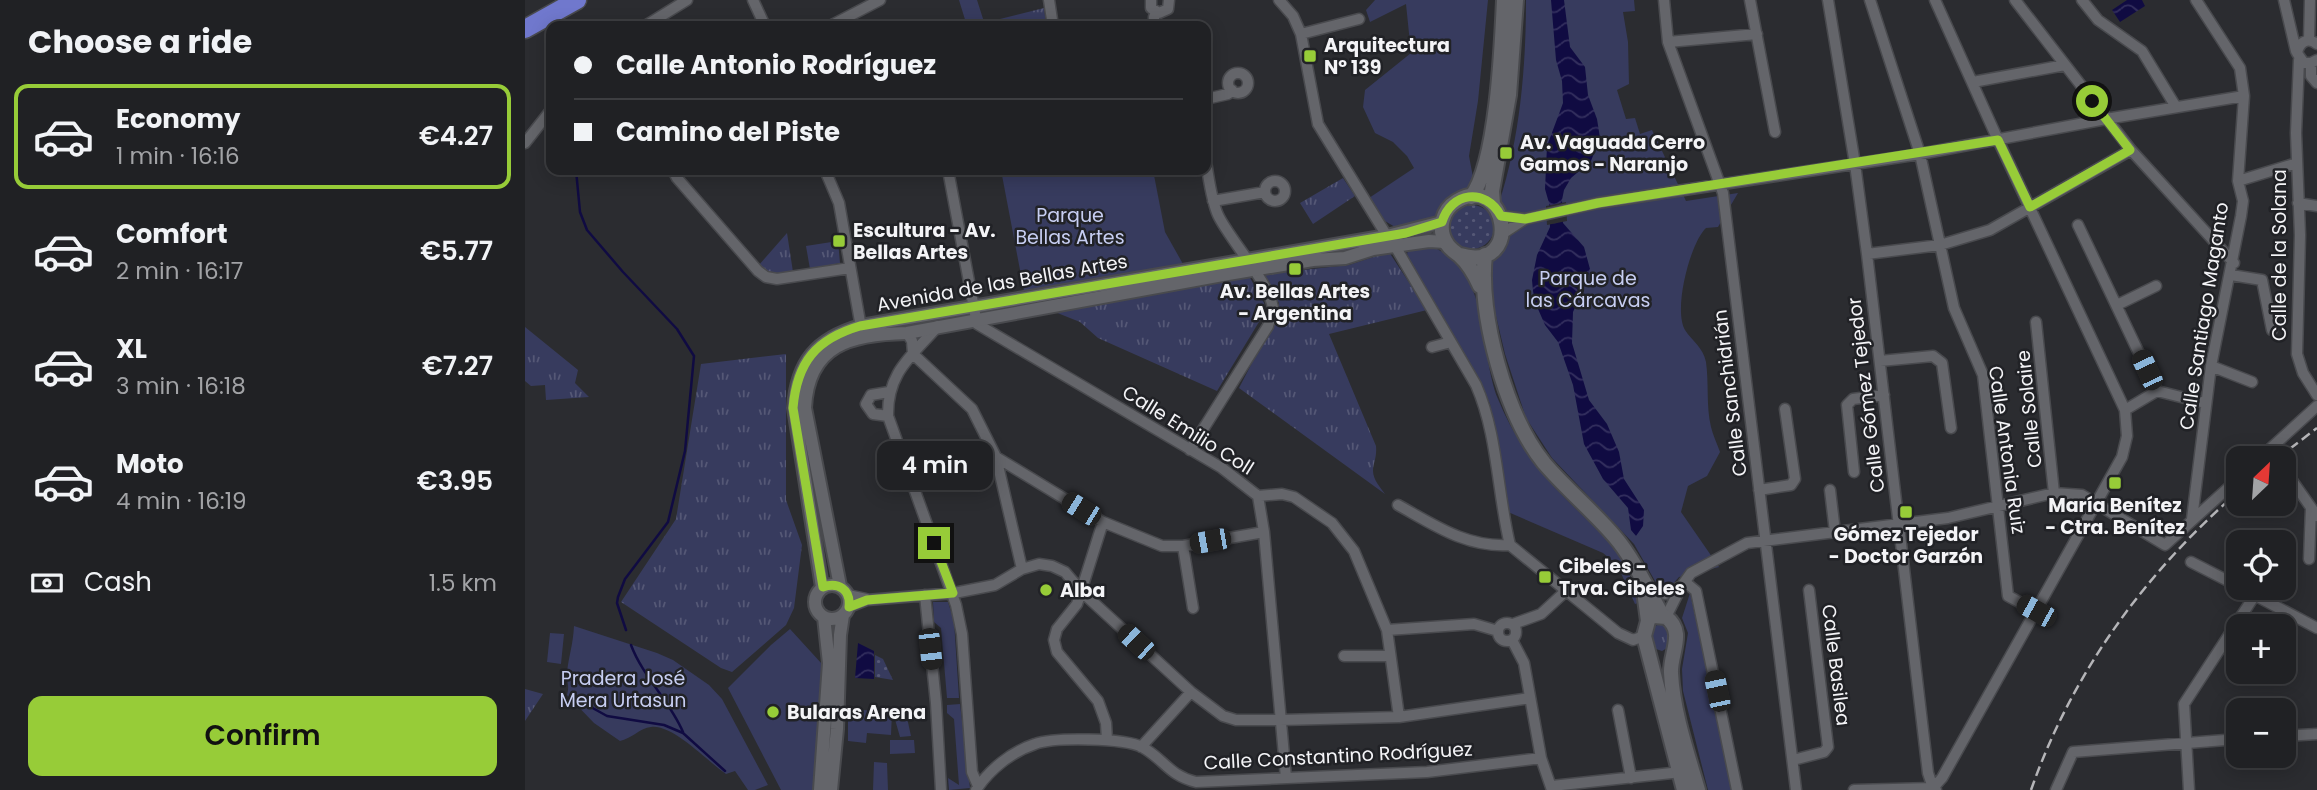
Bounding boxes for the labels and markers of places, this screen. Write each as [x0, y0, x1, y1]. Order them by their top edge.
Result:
place label: Arquitectura Nº 139 [1324, 32, 1450, 81]
marker: Arquitectura Nº 139 [1302, 48, 1318, 64]
place label: Av. Vaguada Cerro Gamos - Naranjo [1520, 129, 1705, 178]
marker: Av. Vaguada Cerro Gamos - Naranjo [1498, 145, 1514, 161]
place label: Escultura - Av. Bellas Artes [853, 217, 996, 266]
marker: Escultura - Av. Bellas Artes [831, 233, 847, 249]
marker: Av. Bellas Artes - Argentina [1287, 261, 1303, 277]
place label: Av. Bellas Artes - Argentina [1220, 278, 1370, 327]
marker: María Benítez - Ctra. Benítez [2107, 475, 2123, 491]
place label: María Benítez - Ctra. Benítez [2045, 492, 2185, 541]
marker: Gómez Tejedor - Doctor Garzón [1898, 504, 1914, 520]
place label: Gómez Tejedor - Doctor Garzón [1829, 521, 1983, 570]
place label: Cibeles - Trva. Cibeles [1559, 553, 1685, 602]
marker: Cibeles - Trva. Cibeles [1537, 569, 1553, 585]
place label: Alba [1060, 577, 1105, 604]
marker: Alba [1038, 582, 1054, 598]
place label: Bularas Arena [787, 699, 926, 726]
marker: Bularas Arena [765, 704, 781, 720]

